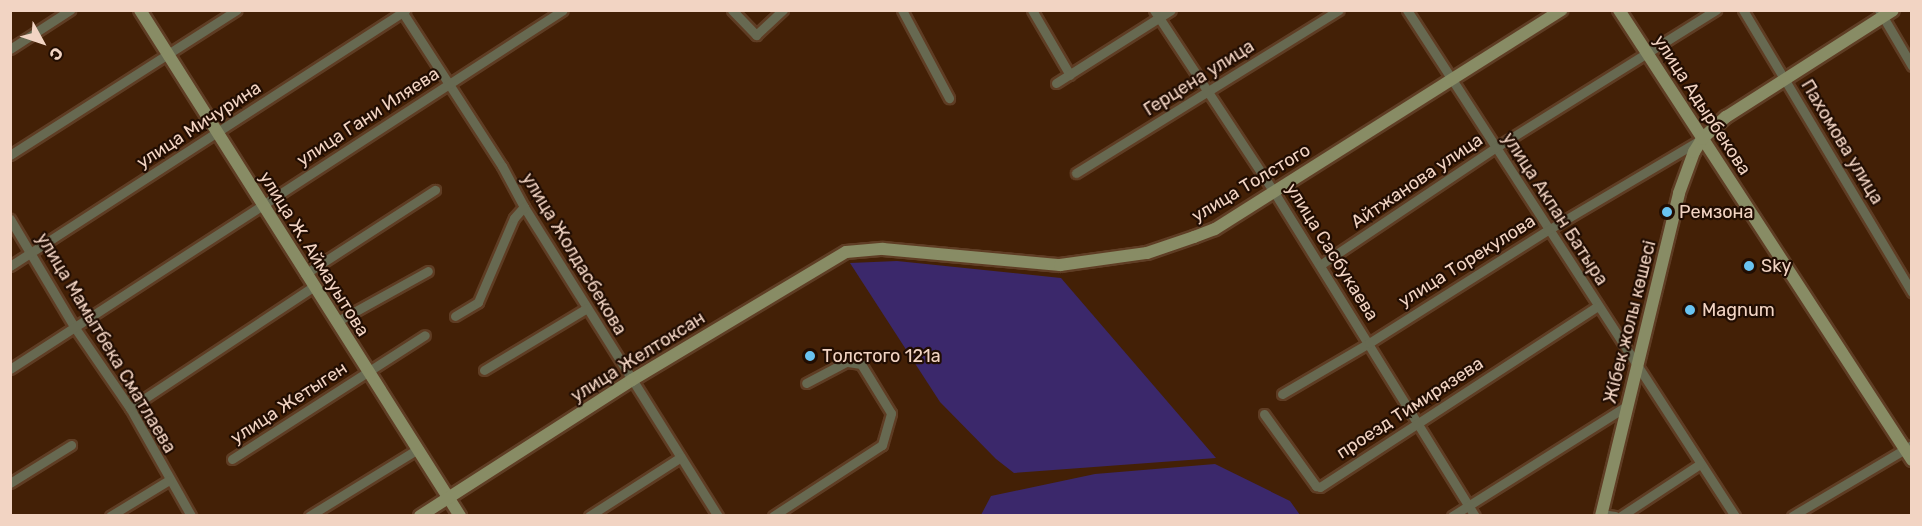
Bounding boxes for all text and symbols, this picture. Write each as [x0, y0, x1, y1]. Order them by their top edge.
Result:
north arrow [12, 12, 72, 72]
street label: улица Адырбекова [1649, 31, 1755, 179]
street label: Герцена улица [1140, 35, 1258, 121]
text: С [45, 43, 67, 64]
street label: улица Гани Иляева [293, 63, 443, 171]
street label: Пахомова улица [1796, 76, 1888, 208]
street label: улица Мичурина [133, 77, 265, 173]
street label: Айтжанова улица [1347, 129, 1487, 233]
street label: улица Акпан Батыра [1497, 129, 1613, 289]
street label: улица Толстого [1188, 139, 1314, 227]
street label: улица Ж. Аймауытова [254, 168, 374, 340]
street label: улица Жолдасбекова [517, 169, 631, 339]
street label: улица Сасбукаева [1281, 179, 1383, 325]
place label: Ремзона [1679, 201, 1753, 223]
marker: Ремзона [1660, 205, 1674, 219]
street label: улица Торекулова [1394, 210, 1540, 312]
street label: улица Мамытбека Сматлаева [32, 229, 180, 457]
street label: Жібек жолы көшесі [1599, 238, 1661, 406]
place label: Sky [1761, 255, 1791, 277]
marker: Sky [1742, 259, 1756, 273]
place label: Magnum [1702, 299, 1775, 321]
marker: Magnum [1683, 303, 1697, 317]
street label: улица Желтоксан [567, 307, 709, 407]
place label: Толстого 121а [822, 345, 941, 367]
marker: Толстого 121а [803, 349, 817, 363]
street label: проезд Тимирязева [1333, 352, 1487, 464]
street label: улица Жетыген [227, 357, 351, 449]

